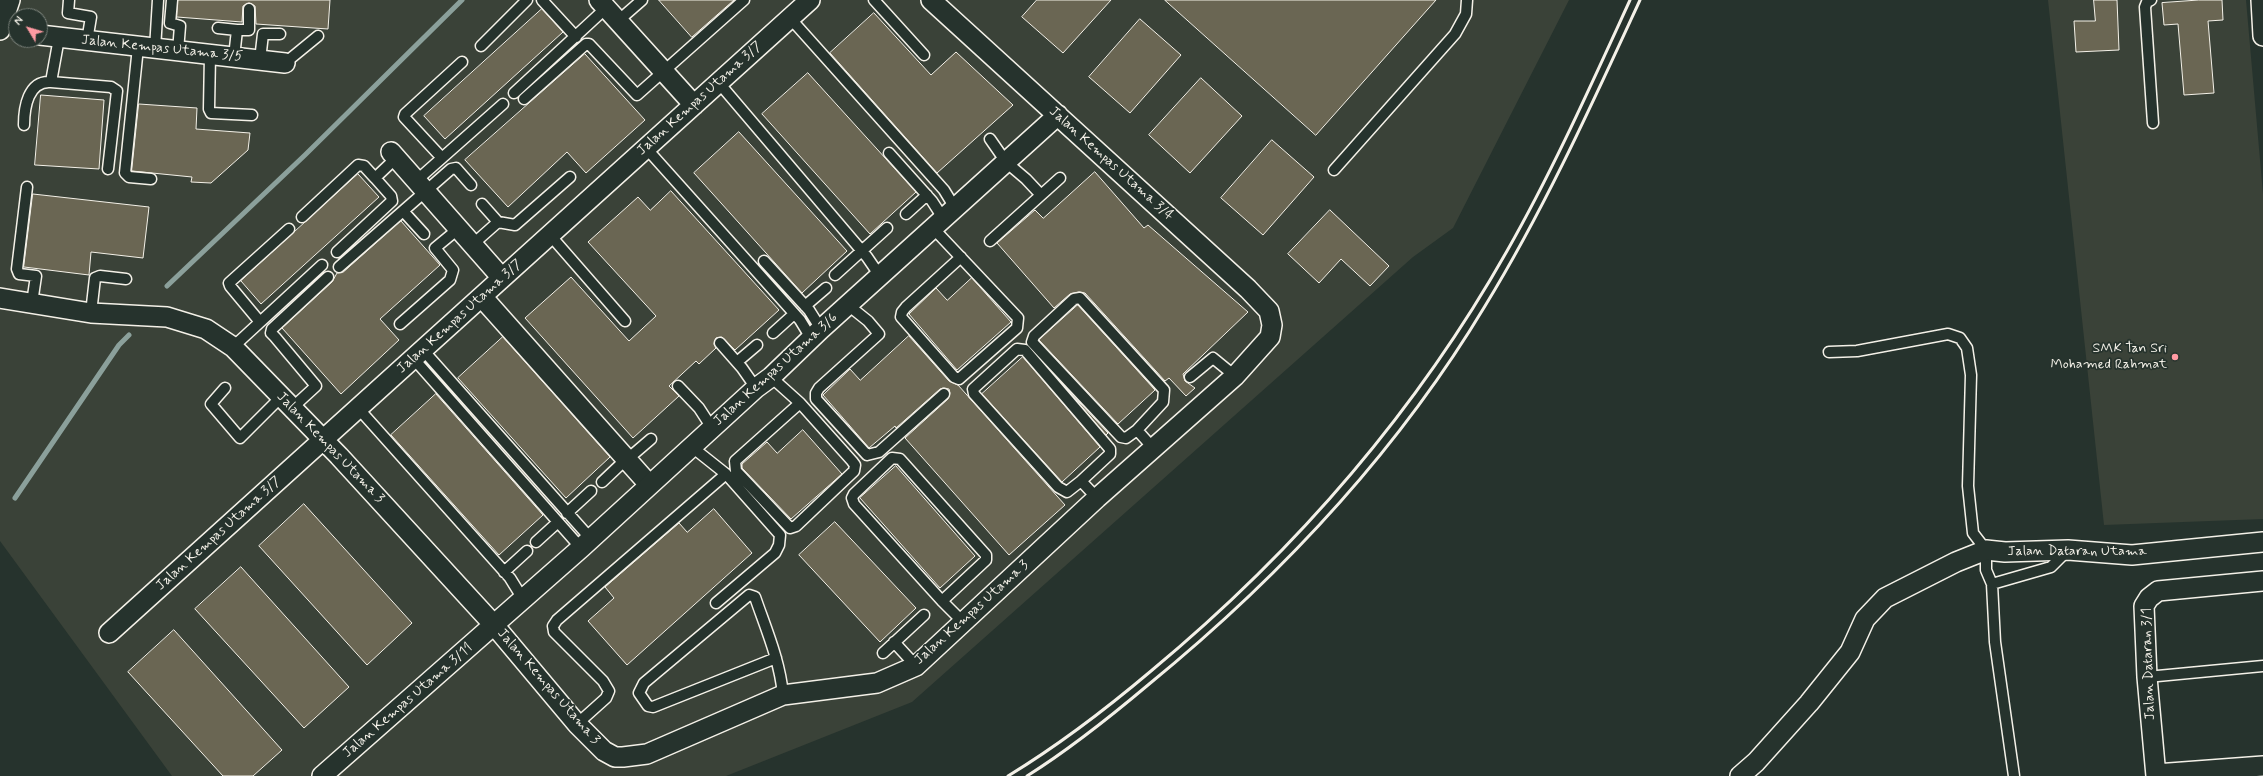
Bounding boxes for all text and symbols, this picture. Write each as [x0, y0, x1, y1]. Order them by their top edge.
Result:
north arrow [8, 8, 48, 48]
text: N [12, 14, 27, 28]
street label: Jalan Kempas Utama 3/5 [80, 32, 244, 66]
street label: Jalan Kempas Utama 3/7 [634, 38, 766, 160]
street label: Jalan Kempas Utama 3/4 [1045, 104, 1177, 224]
street label: Jalan Kempas Utama 3/7 [394, 256, 526, 378]
street label: Jalan Kempas Utama 3/6 [710, 310, 842, 430]
place label: SMK Tan Sri Mohamed Rahmat [2051, 341, 2167, 374]
marker: SMK Tan Sri Mohamed Rahmat [2170, 352, 2180, 362]
street label: Jalan Kempas Utama 3 [273, 389, 387, 507]
street label: Jalan Kempas Utama 3/7 [153, 473, 285, 595]
street label: Jalan Dataran Utama [2007, 544, 2147, 560]
street label: Jalan Kempas Utama 3 [911, 557, 1033, 669]
street label: Jalan Dataran 3/1 [2139, 608, 2159, 720]
street label: Jalan Kempas Utama 3 [493, 626, 603, 748]
street label: Jalan Kempas Utama 3/11 [340, 640, 476, 762]

